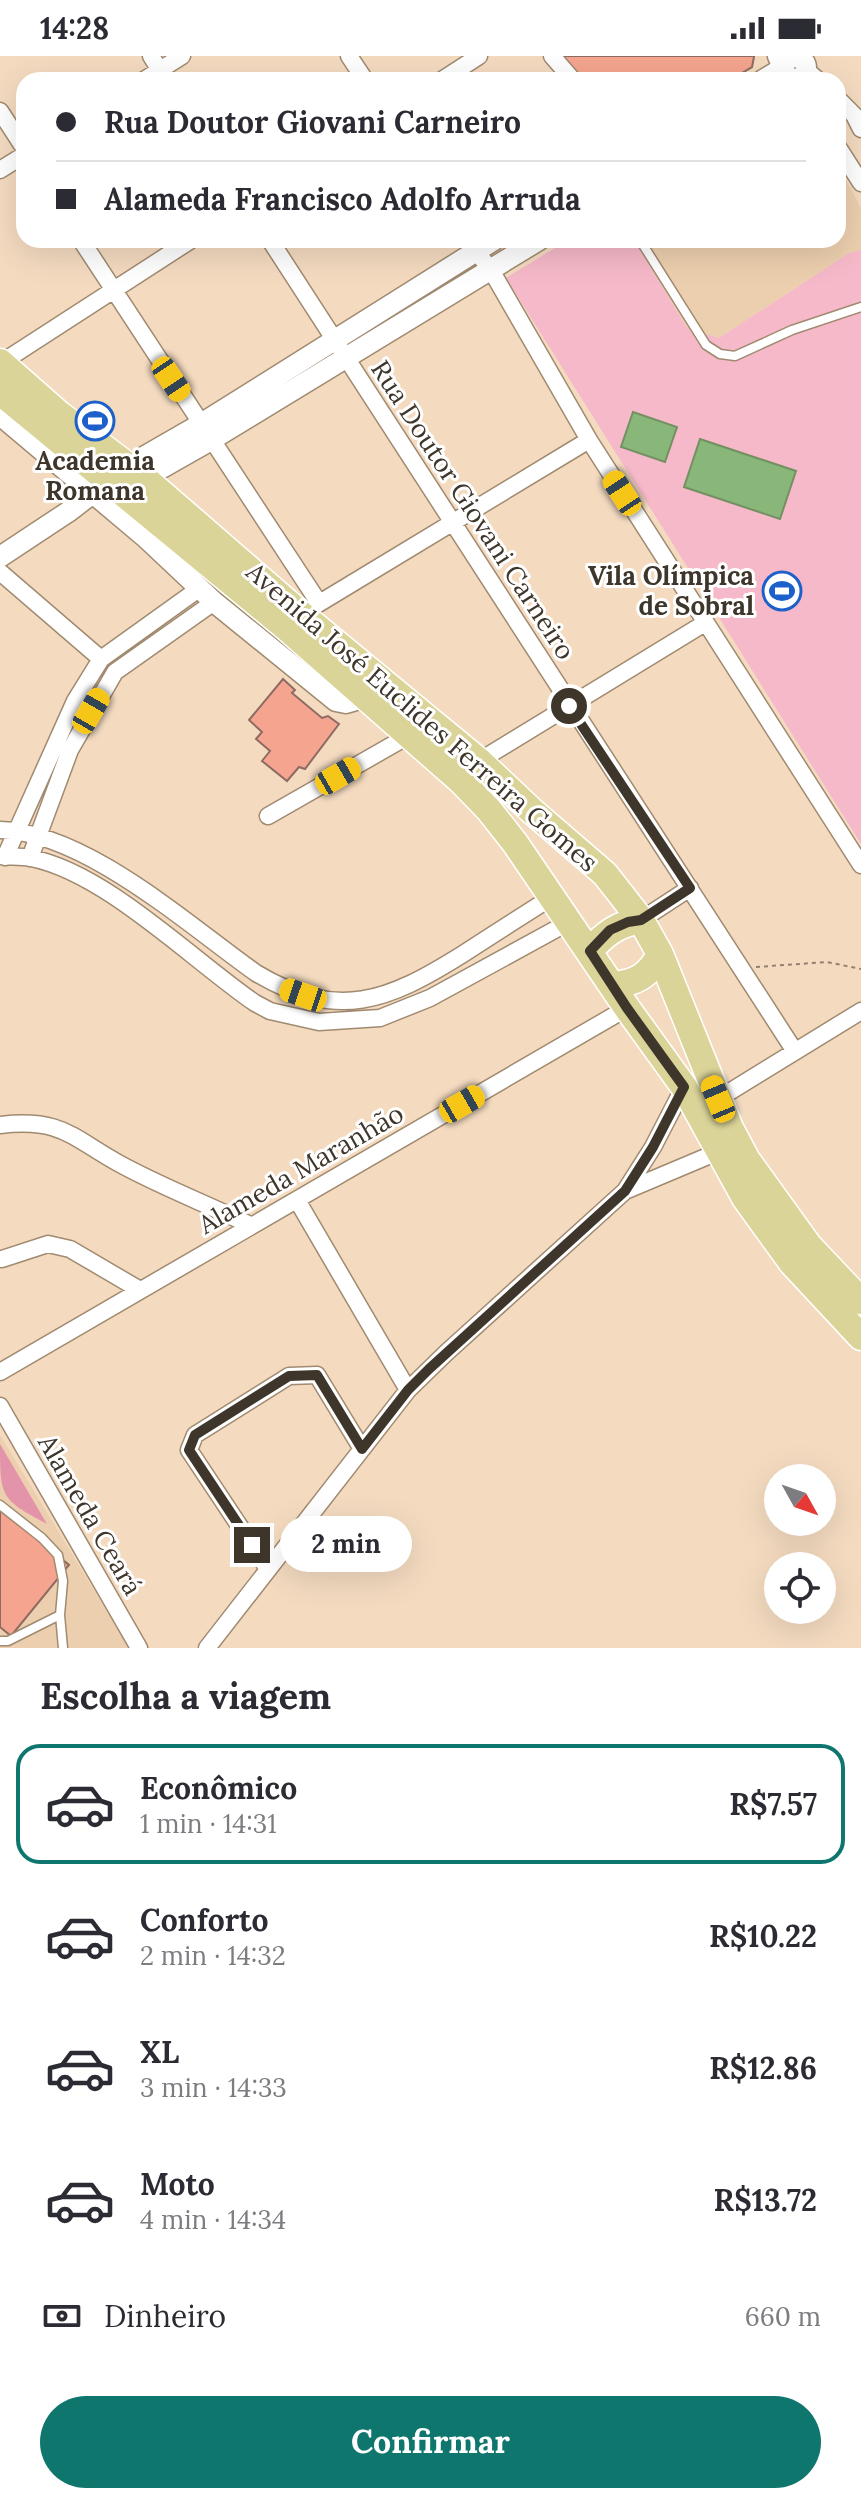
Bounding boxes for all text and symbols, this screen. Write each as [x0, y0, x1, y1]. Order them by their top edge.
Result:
text: 14:28 [40, 9, 109, 47]
text: Rua Doutor Giovani Carneiro [104, 103, 521, 141]
text: Alameda Francisco Adolfo Arruda [104, 180, 581, 218]
car [148, 352, 194, 406]
street label: Rua Doutor Giovani Carneiro [364, 354, 583, 666]
sports icon: Academia Romana [74, 400, 116, 442]
place label: Academia Romana [35, 444, 155, 507]
car [599, 466, 645, 520]
street label: Avenida José Euclides Ferreira Gomes [239, 554, 605, 878]
place label: Vila Olímpica de Sobral [588, 559, 754, 622]
sports icon: Vila Olímpica de Sobral [761, 570, 803, 612]
car [69, 684, 113, 738]
route start [551, 688, 587, 724]
car [311, 754, 365, 798]
car [276, 976, 330, 1014]
car [698, 1072, 738, 1126]
car [435, 1082, 489, 1126]
street label: Alameda Maranhão [191, 1096, 409, 1241]
street label: Alameda Ceará [31, 1428, 150, 1601]
north arrow [764, 1464, 836, 1536]
map controls [764, 1464, 836, 1624]
callout: 2 min [280, 1517, 412, 1573]
route end [234, 1527, 270, 1563]
text: 2 min [311, 1527, 381, 1560]
button: locate [764, 1552, 836, 1624]
text: Escolha a viagem [40, 1673, 331, 1719]
icon: car [44, 1768, 116, 1840]
text: Econômico [140, 1769, 297, 1807]
text: R$7.57 [729, 1785, 817, 1823]
text: 1 min · 14:31 [140, 1807, 277, 1840]
icon: car [44, 1900, 116, 1972]
text: Conforto [140, 1901, 268, 1939]
text: R$10.22 [709, 1917, 817, 1955]
text: 2 min · 14:32 [140, 1939, 286, 1972]
icon: car [44, 2032, 116, 2104]
text: XL [140, 2033, 179, 2071]
text: R$12.86 [709, 2049, 817, 2087]
text: 3 min · 14:33 [140, 2071, 287, 2104]
icon: car [44, 2164, 116, 2236]
text: Moto [140, 2165, 215, 2203]
text: R$13.72 [714, 2181, 817, 2219]
text: 4 min · 14:34 [140, 2203, 286, 2236]
icon: cash [40, 2294, 84, 2338]
text: Dinheiro [104, 2297, 226, 2335]
text: 660 m [745, 2300, 821, 2333]
button: Confirmar [40, 2396, 821, 2488]

